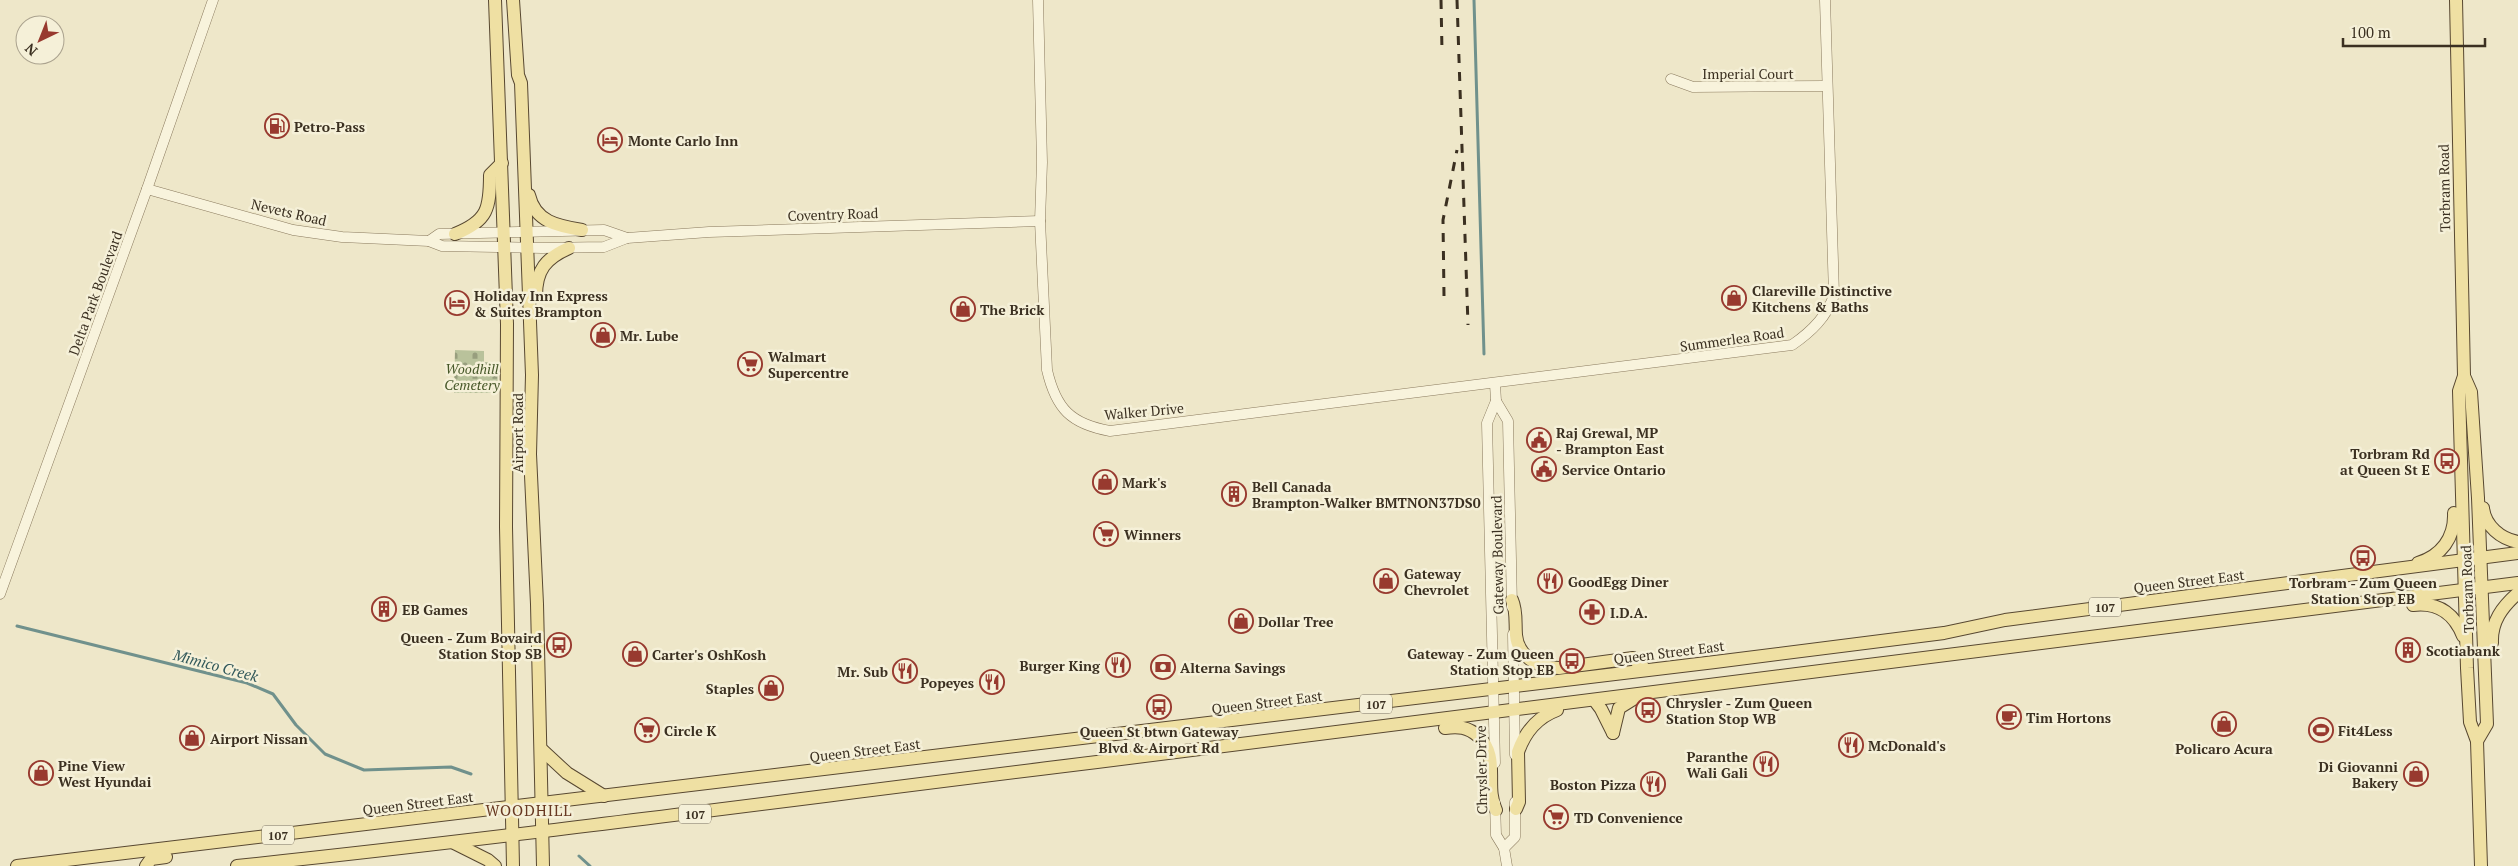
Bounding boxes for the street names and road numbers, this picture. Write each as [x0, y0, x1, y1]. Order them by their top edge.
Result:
street label: Imperial Court [1702, 64, 1794, 83]
street label: Torbram Road [2434, 144, 2454, 232]
street label: Nevets Road [249, 194, 329, 230]
street label: Coventry Road [787, 203, 879, 225]
street label: Delta Park Boulevard [64, 228, 126, 358]
street label: Summerlea Road [1679, 322, 1786, 356]
street label: Airport Road [508, 393, 527, 473]
street label: Walker Drive [1103, 398, 1185, 424]
street label: Gateway Boulevard [1486, 495, 1508, 615]
street label: Torbram Road [2456, 545, 2478, 633]
street label: Queen Street East [2133, 565, 2246, 597]
road number: 107 [2089, 598, 2121, 616]
street label: Queen Street East [1613, 636, 1726, 668]
street label: Queen Street East [1211, 686, 1324, 718]
road number: 107 [1360, 694, 1392, 714]
street label: Chrysler Drive [1471, 725, 1491, 815]
street label: Queen Street East [809, 734, 922, 766]
street label: Queen Street East [362, 787, 475, 819]
road number: 107 [679, 804, 711, 824]
road number: 107 [262, 826, 294, 844]

